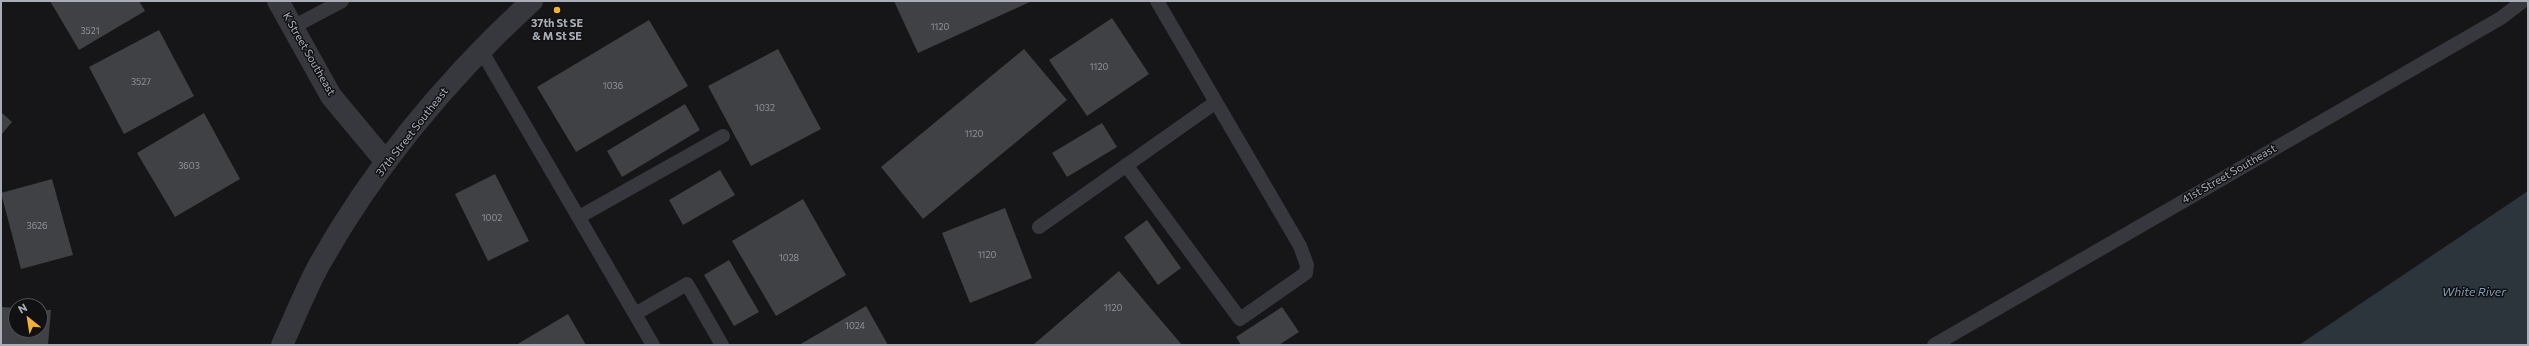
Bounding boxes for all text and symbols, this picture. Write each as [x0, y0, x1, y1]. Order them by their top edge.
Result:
marker: 37th St SE & M St SE [552, 5, 562, 15]
street label: K Street Southeast [280, 10, 338, 98]
place label: 37th St SE & M St SE [531, 16, 583, 42]
house number: 1120 [931, 22, 949, 32]
house number: 3521 [80, 26, 100, 36]
house number: 1120 [1090, 62, 1108, 72]
house number: 3527 [131, 77, 151, 87]
house number: 1036 [603, 81, 623, 91]
street label: 37th Street Southeast [373, 85, 451, 179]
house number: 1032 [755, 103, 775, 113]
house number: 1120 [965, 129, 983, 139]
street label: 41st Street Southeast [2179, 142, 2279, 206]
house number: 3603 [178, 161, 200, 171]
house number: 1002 [482, 213, 502, 223]
house number: 3626 [26, 221, 48, 231]
house number: 1120 [978, 250, 996, 260]
house number: 1028 [779, 253, 799, 263]
water label: White River [2442, 285, 2506, 299]
north arrow [8, 298, 48, 338]
text: N [15, 300, 29, 316]
house number: 1120 [1104, 303, 1122, 313]
house number: 1024 [845, 321, 865, 331]

